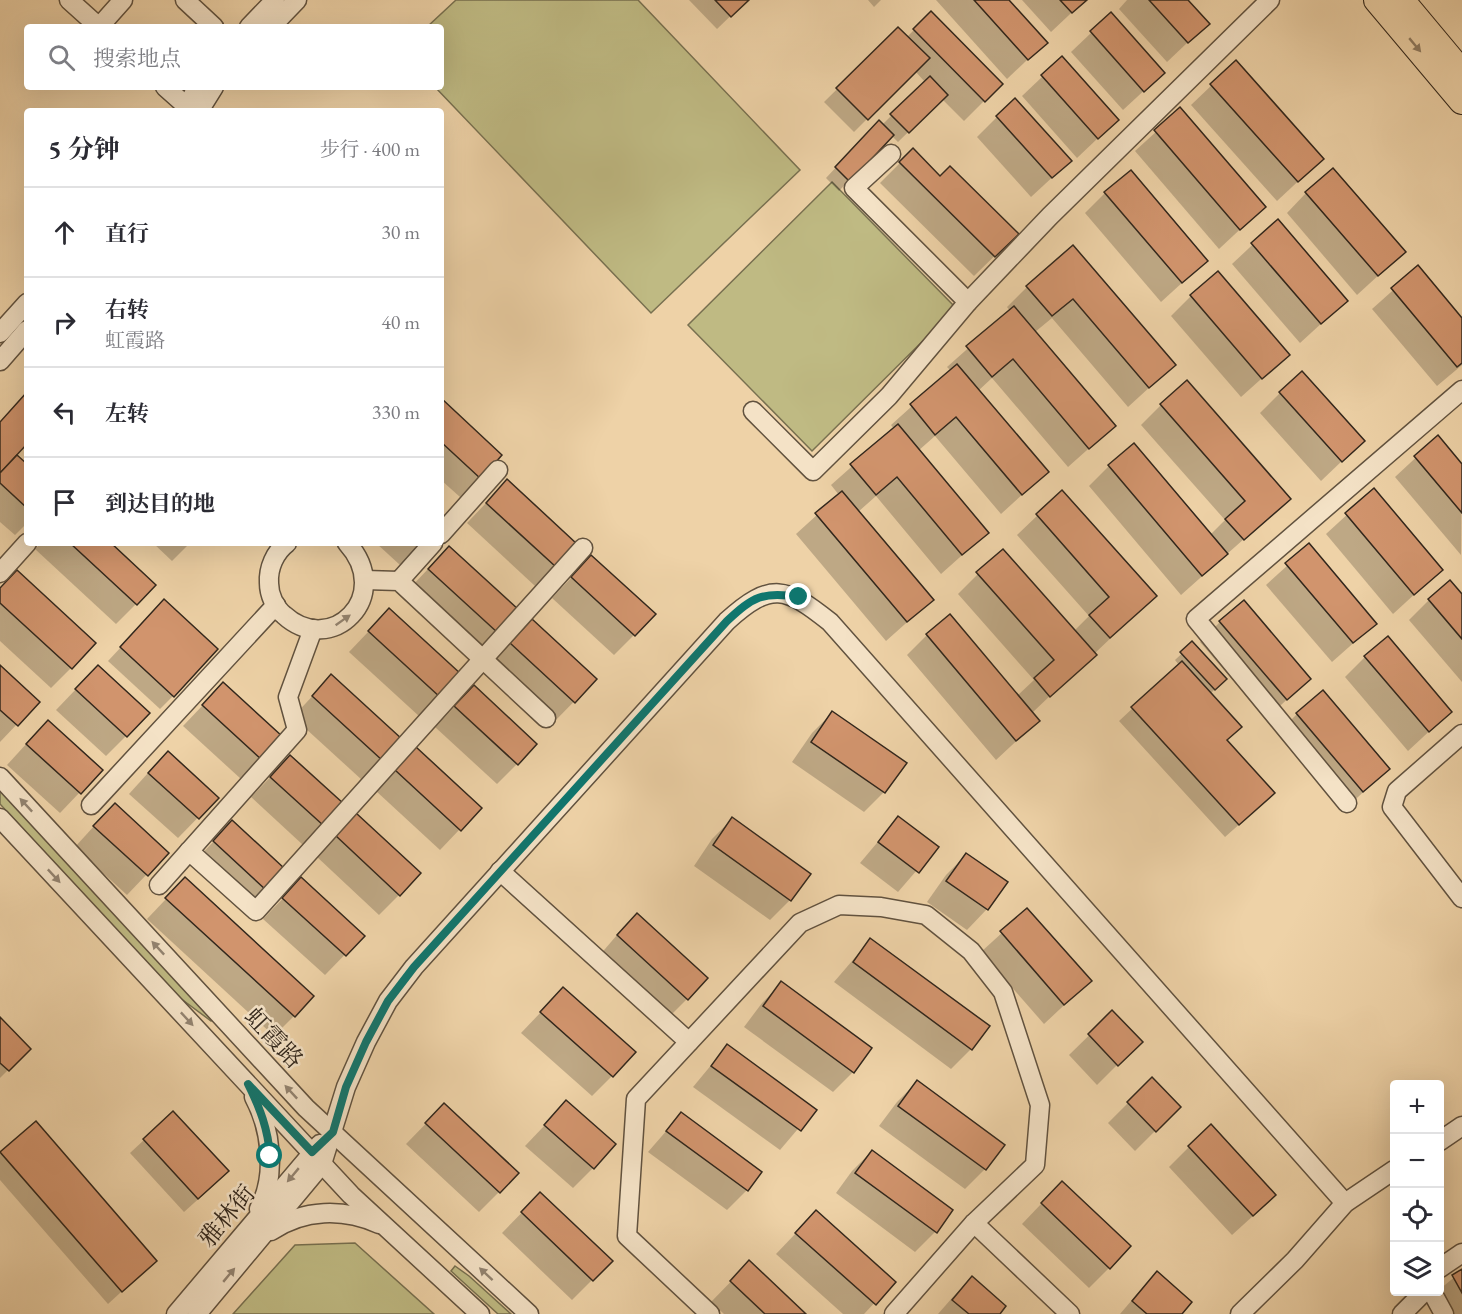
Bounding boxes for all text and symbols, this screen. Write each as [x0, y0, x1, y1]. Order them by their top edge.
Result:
search box [24, 24, 444, 90]
one-way arrow [1408, 37, 1421, 53]
icon: search [45, 41, 78, 74]
text: 搜索地点 [93, 44, 181, 73]
text: 5 分钟 [48, 132, 120, 166]
text: 步行 · 400 m [320, 136, 420, 162]
icon: ahead [48, 216, 81, 249]
text: 直行 [105, 219, 149, 248]
text: 30 m [381, 219, 420, 245]
text: 右转 [105, 295, 149, 324]
icon: right [48, 306, 81, 339]
text: 40 m [381, 309, 420, 335]
text: 虹霞路 [105, 327, 165, 353]
icon: left [48, 396, 81, 429]
text: 左转 [105, 399, 149, 428]
text: 330 m [372, 399, 420, 425]
icon: arrive [48, 486, 81, 519]
text: 到达目的地 [105, 489, 215, 518]
route end [785, 583, 811, 609]
one-way arrow [335, 614, 351, 626]
one-way arrow [19, 798, 33, 813]
one-way arrow [47, 869, 61, 884]
one-way arrow [151, 941, 165, 956]
street label: 虹霞路 [238, 1001, 310, 1075]
one-way arrow [180, 1011, 193, 1026]
map controls [1390, 1080, 1444, 1296]
button: + [1390, 1080, 1444, 1134]
one-way arrow [284, 1084, 298, 1099]
button: − [1390, 1134, 1444, 1188]
route start [256, 1142, 282, 1168]
one-way arrow [286, 1167, 299, 1183]
street label: 雅林街 [192, 1178, 262, 1253]
button: locate [1390, 1188, 1444, 1242]
button: layers [1390, 1242, 1444, 1296]
one-way arrow [223, 1267, 236, 1283]
one-way arrow [479, 1268, 494, 1281]

